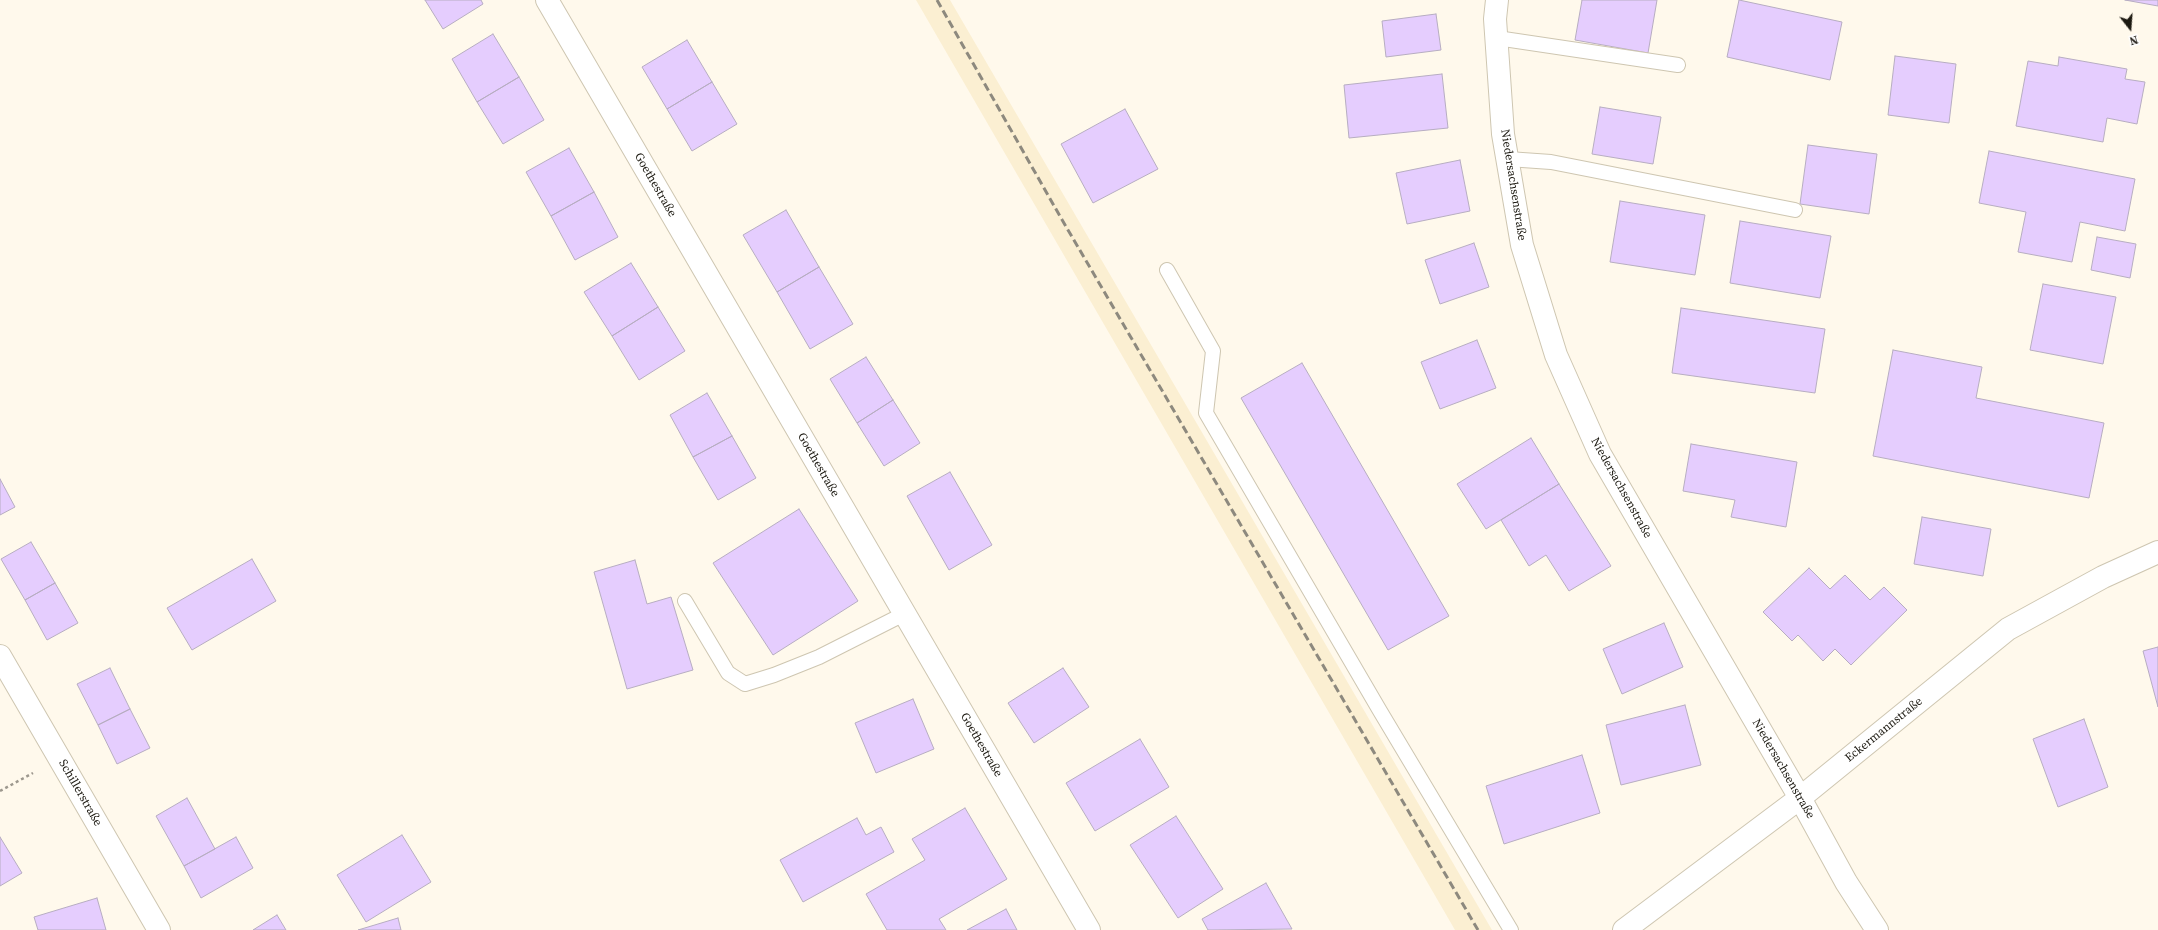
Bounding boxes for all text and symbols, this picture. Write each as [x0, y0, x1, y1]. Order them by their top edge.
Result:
north arrow [2110, 8, 2150, 48]
text: N [2128, 32, 2140, 48]
street label: Niedersachsenstraße [1497, 128, 1529, 242]
street label: Goethestraße [631, 150, 679, 220]
street label: Goethestraße [794, 430, 842, 500]
street label: Niedersachsenstraße [1587, 435, 1655, 541]
street label: Eckermannstraße [1842, 694, 1926, 766]
street label: Goethestraße [957, 710, 1005, 780]
street label: Niedersachsenstraße [1749, 717, 1817, 821]
street label: Schillerstraße [55, 757, 105, 829]

